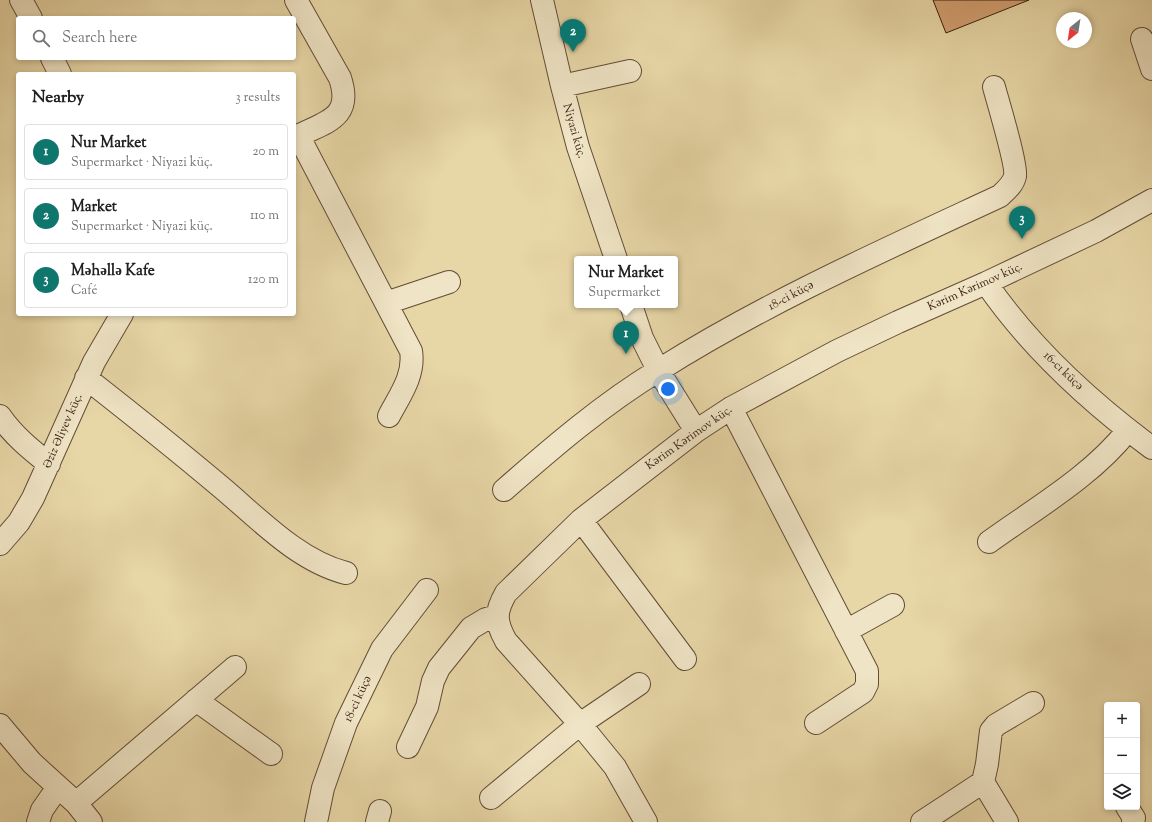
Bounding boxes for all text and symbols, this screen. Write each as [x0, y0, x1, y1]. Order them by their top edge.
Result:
north arrow [1056, 12, 1092, 48]
search box [16, 16, 296, 60]
pin: 2 [560, 19, 586, 52]
icon: search [30, 27, 52, 49]
text: Search here [62, 28, 137, 49]
text: Nearby [32, 86, 84, 110]
text: 3 results [235, 89, 280, 107]
street label: Niyazi küç. [558, 101, 590, 161]
text: Nur Market [71, 133, 146, 154]
text: 1 [44, 143, 48, 161]
text: 20 m [253, 143, 279, 161]
text: Supermarket · Niyazi küç. [71, 154, 213, 172]
text: Market [71, 197, 117, 218]
pin: 3 [1009, 206, 1035, 239]
text: 2 [43, 207, 49, 225]
text: 110 m [250, 207, 279, 225]
text: Supermarket · Niyazi küç. [71, 218, 213, 236]
popup [574, 256, 678, 308]
street label: Kərim Kərimov küç. [925, 258, 1025, 316]
text: Məhəllə Kafe [71, 261, 155, 282]
text: Nur Market [588, 263, 664, 284]
text: 3 [43, 271, 49, 289]
text: 120 m [248, 271, 279, 289]
street label: 18-ci küçə [765, 276, 817, 316]
text: Café [71, 282, 98, 300]
text: Supermarket [588, 284, 660, 302]
pin: 1 [613, 321, 639, 354]
street label: 16-cı küçə [1039, 347, 1087, 395]
your location [658, 379, 678, 399]
street label: Əziz Əliyev küç. [38, 391, 88, 471]
street label: Kərim Kərimov küç. [642, 401, 736, 475]
street label: 18-ci küçə [339, 673, 377, 725]
map controls [1104, 702, 1140, 810]
button: + [1104, 702, 1140, 738]
button: − [1104, 738, 1140, 774]
button: layers [1104, 774, 1140, 810]

